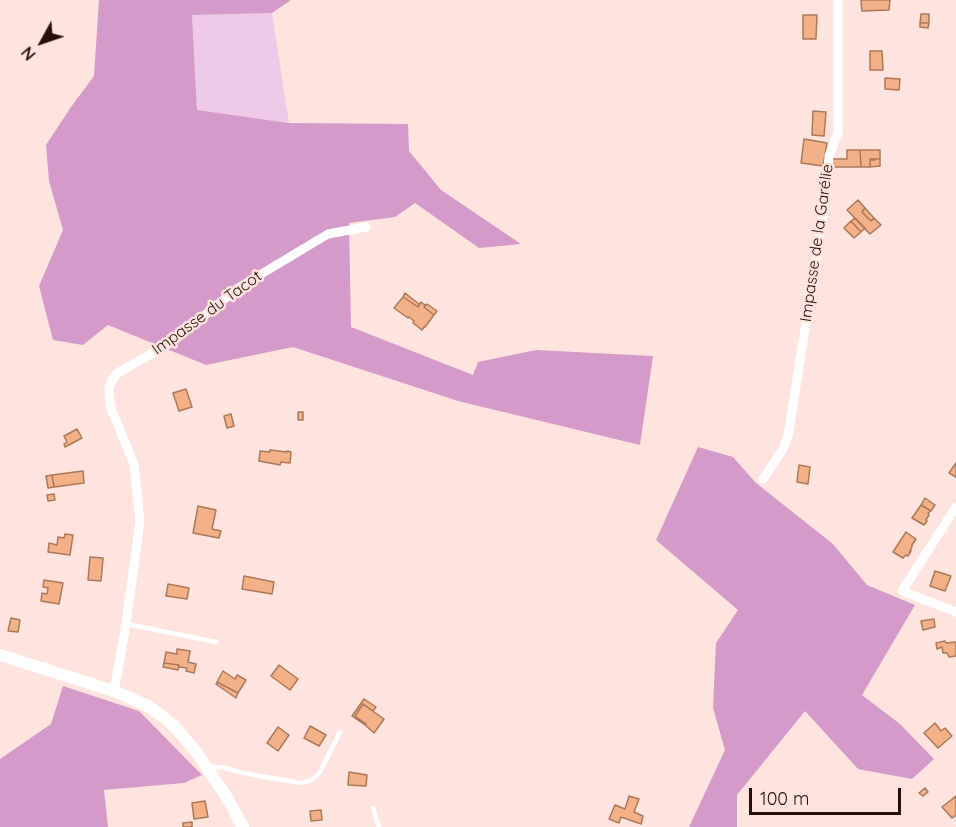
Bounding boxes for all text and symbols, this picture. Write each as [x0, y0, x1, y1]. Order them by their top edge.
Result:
north arrow [12, 12, 72, 72]
text: N [17, 43, 40, 65]
street label: Impasse de la Garélie [796, 163, 838, 323]
street label: Impasse du Tacot [148, 267, 266, 359]
scale bar [752, 776, 904, 814]
text: 100 m [760, 787, 809, 810]

